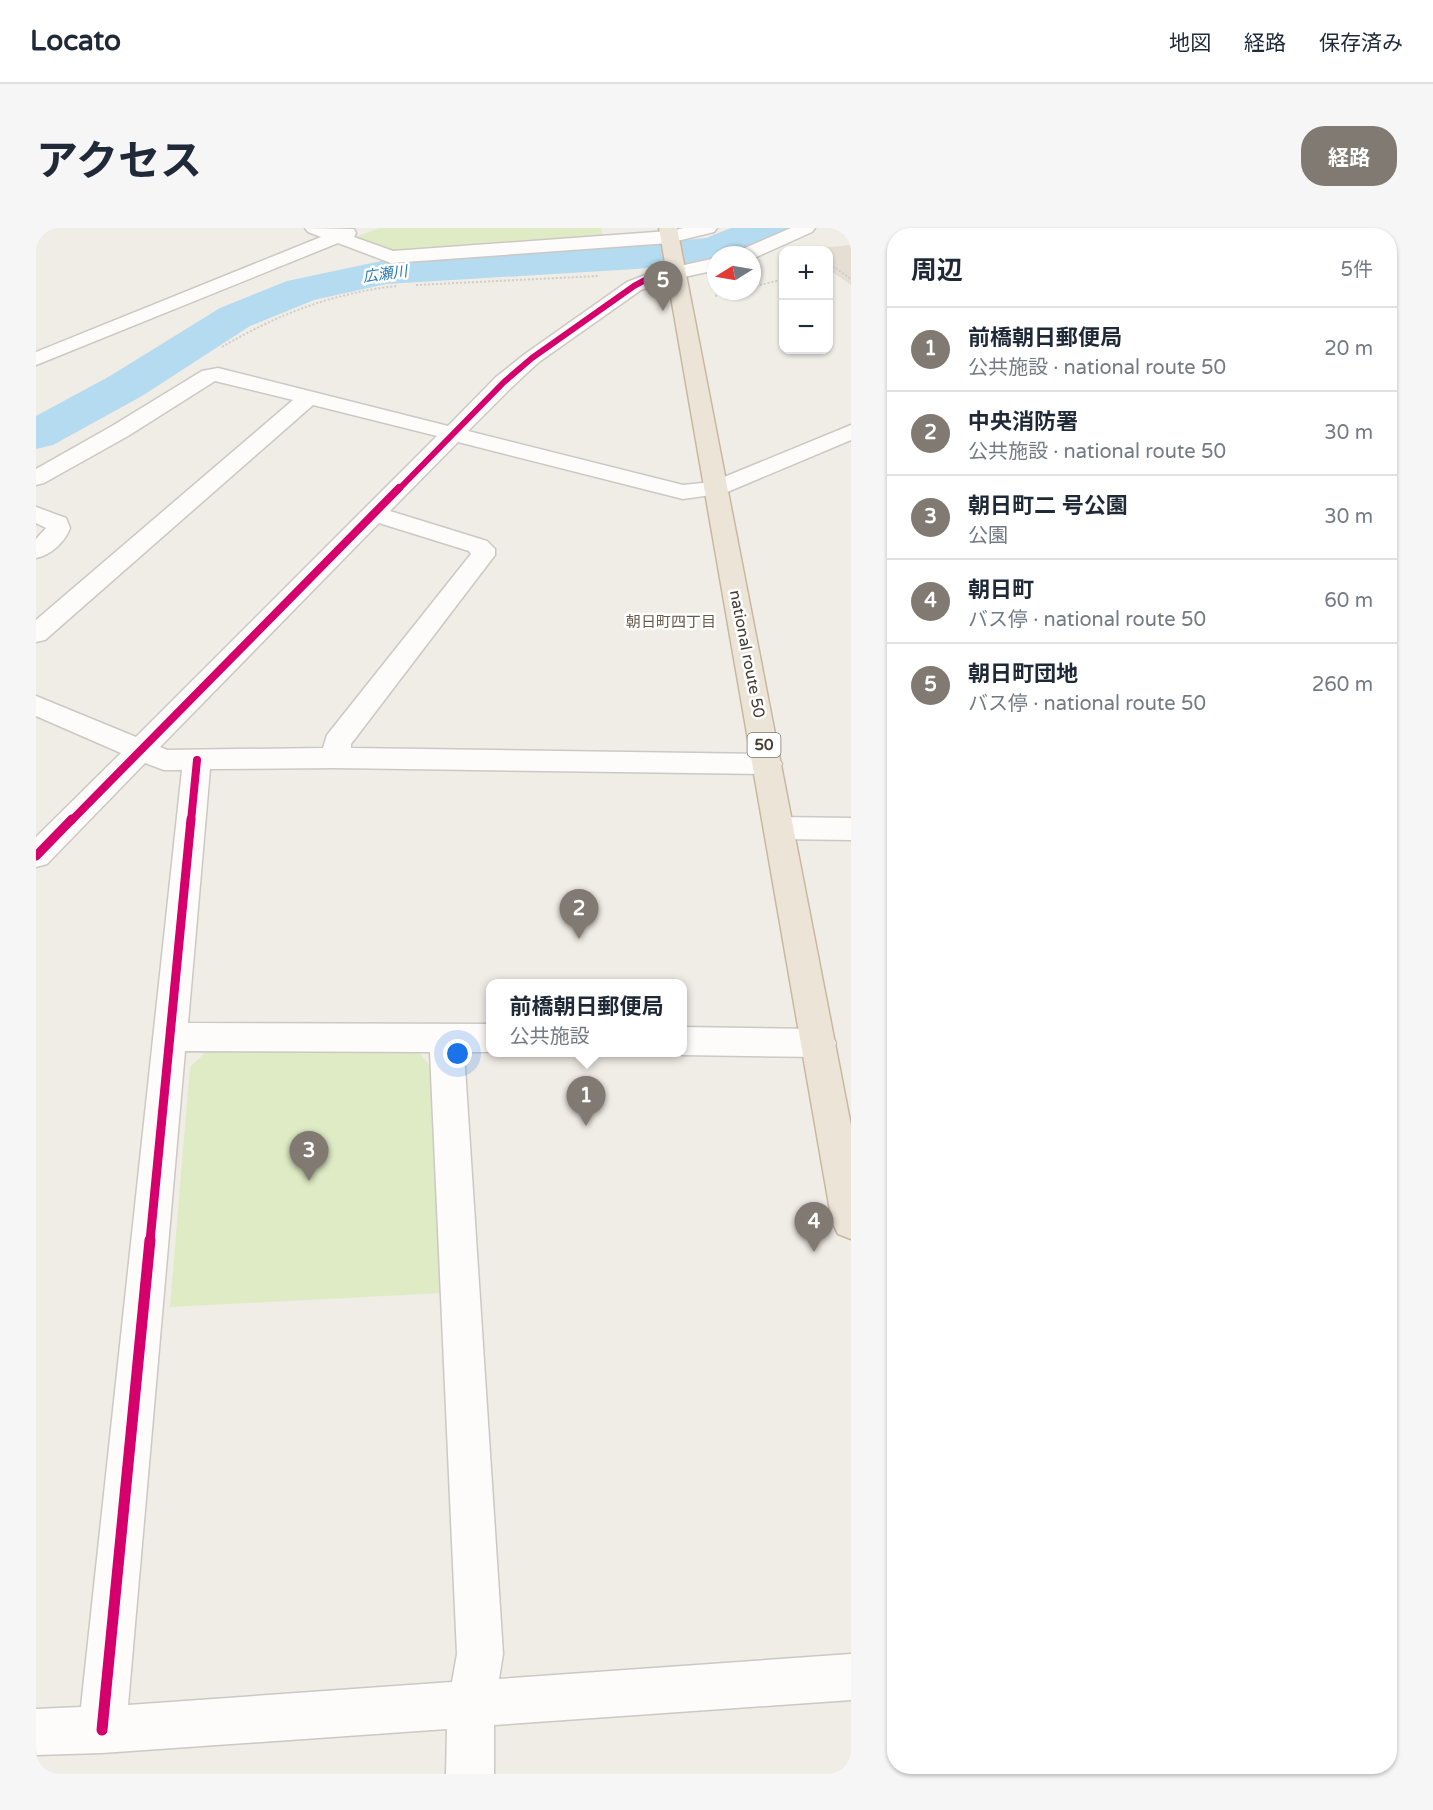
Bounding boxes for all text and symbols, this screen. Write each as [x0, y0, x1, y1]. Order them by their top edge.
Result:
text: Locato [30, 24, 121, 58]
text: 地図 [1169, 31, 1211, 56]
text: 経路 [1244, 31, 1286, 56]
text: 保存済み [1319, 31, 1403, 56]
button: 経路 [1301, 126, 1397, 186]
text: アクセス [36, 136, 202, 187]
north arrow [707, 246, 761, 300]
map controls [779, 246, 833, 354]
button: + [779, 246, 833, 300]
text: 周辺 [911, 255, 963, 286]
text: 5件 [1340, 258, 1373, 282]
water label: 広瀬川 [361, 262, 411, 286]
pin: 5 [644, 262, 682, 311]
button: − [779, 300, 833, 354]
text: 前橋朝日郵便局 [968, 325, 1122, 351]
text: 1 [924, 337, 937, 361]
text: 20 m [1324, 337, 1373, 361]
text: 公共施設 · national route 50 [968, 356, 1226, 380]
text: 中央消防署 [968, 409, 1078, 435]
text: 2 [924, 421, 937, 445]
text: 30 m [1324, 421, 1373, 445]
text: 公共施設 · national route 50 [968, 440, 1226, 464]
text: 朝日町二 号公園 [968, 493, 1128, 519]
text: 3 [924, 505, 937, 529]
text: 30 m [1324, 505, 1373, 529]
text: 公園 [968, 524, 1008, 548]
text: 朝日町 [968, 577, 1034, 603]
street label: national route 50 [725, 588, 769, 720]
text: 4 [924, 589, 937, 613]
text: 60 m [1324, 589, 1373, 613]
text: バス停 · national route 50 [968, 608, 1206, 632]
district label: 朝日町四丁目 [626, 613, 716, 631]
text: 朝日町団地 [968, 661, 1078, 687]
text: 5 [924, 673, 937, 697]
text: 260 m [1312, 673, 1373, 697]
text: バス停 · national route 50 [968, 692, 1206, 716]
road number: 50 [748, 733, 780, 757]
pin: 2 [560, 890, 598, 939]
popup [486, 979, 687, 1057]
text: 前橋朝日郵便局 [509, 994, 664, 1020]
text: 公共施設 [509, 1025, 589, 1049]
your location [443, 1039, 472, 1068]
pin: 1 [566, 1076, 606, 1126]
pin: 3 [290, 1132, 328, 1181]
pin: 4 [794, 1202, 834, 1252]

